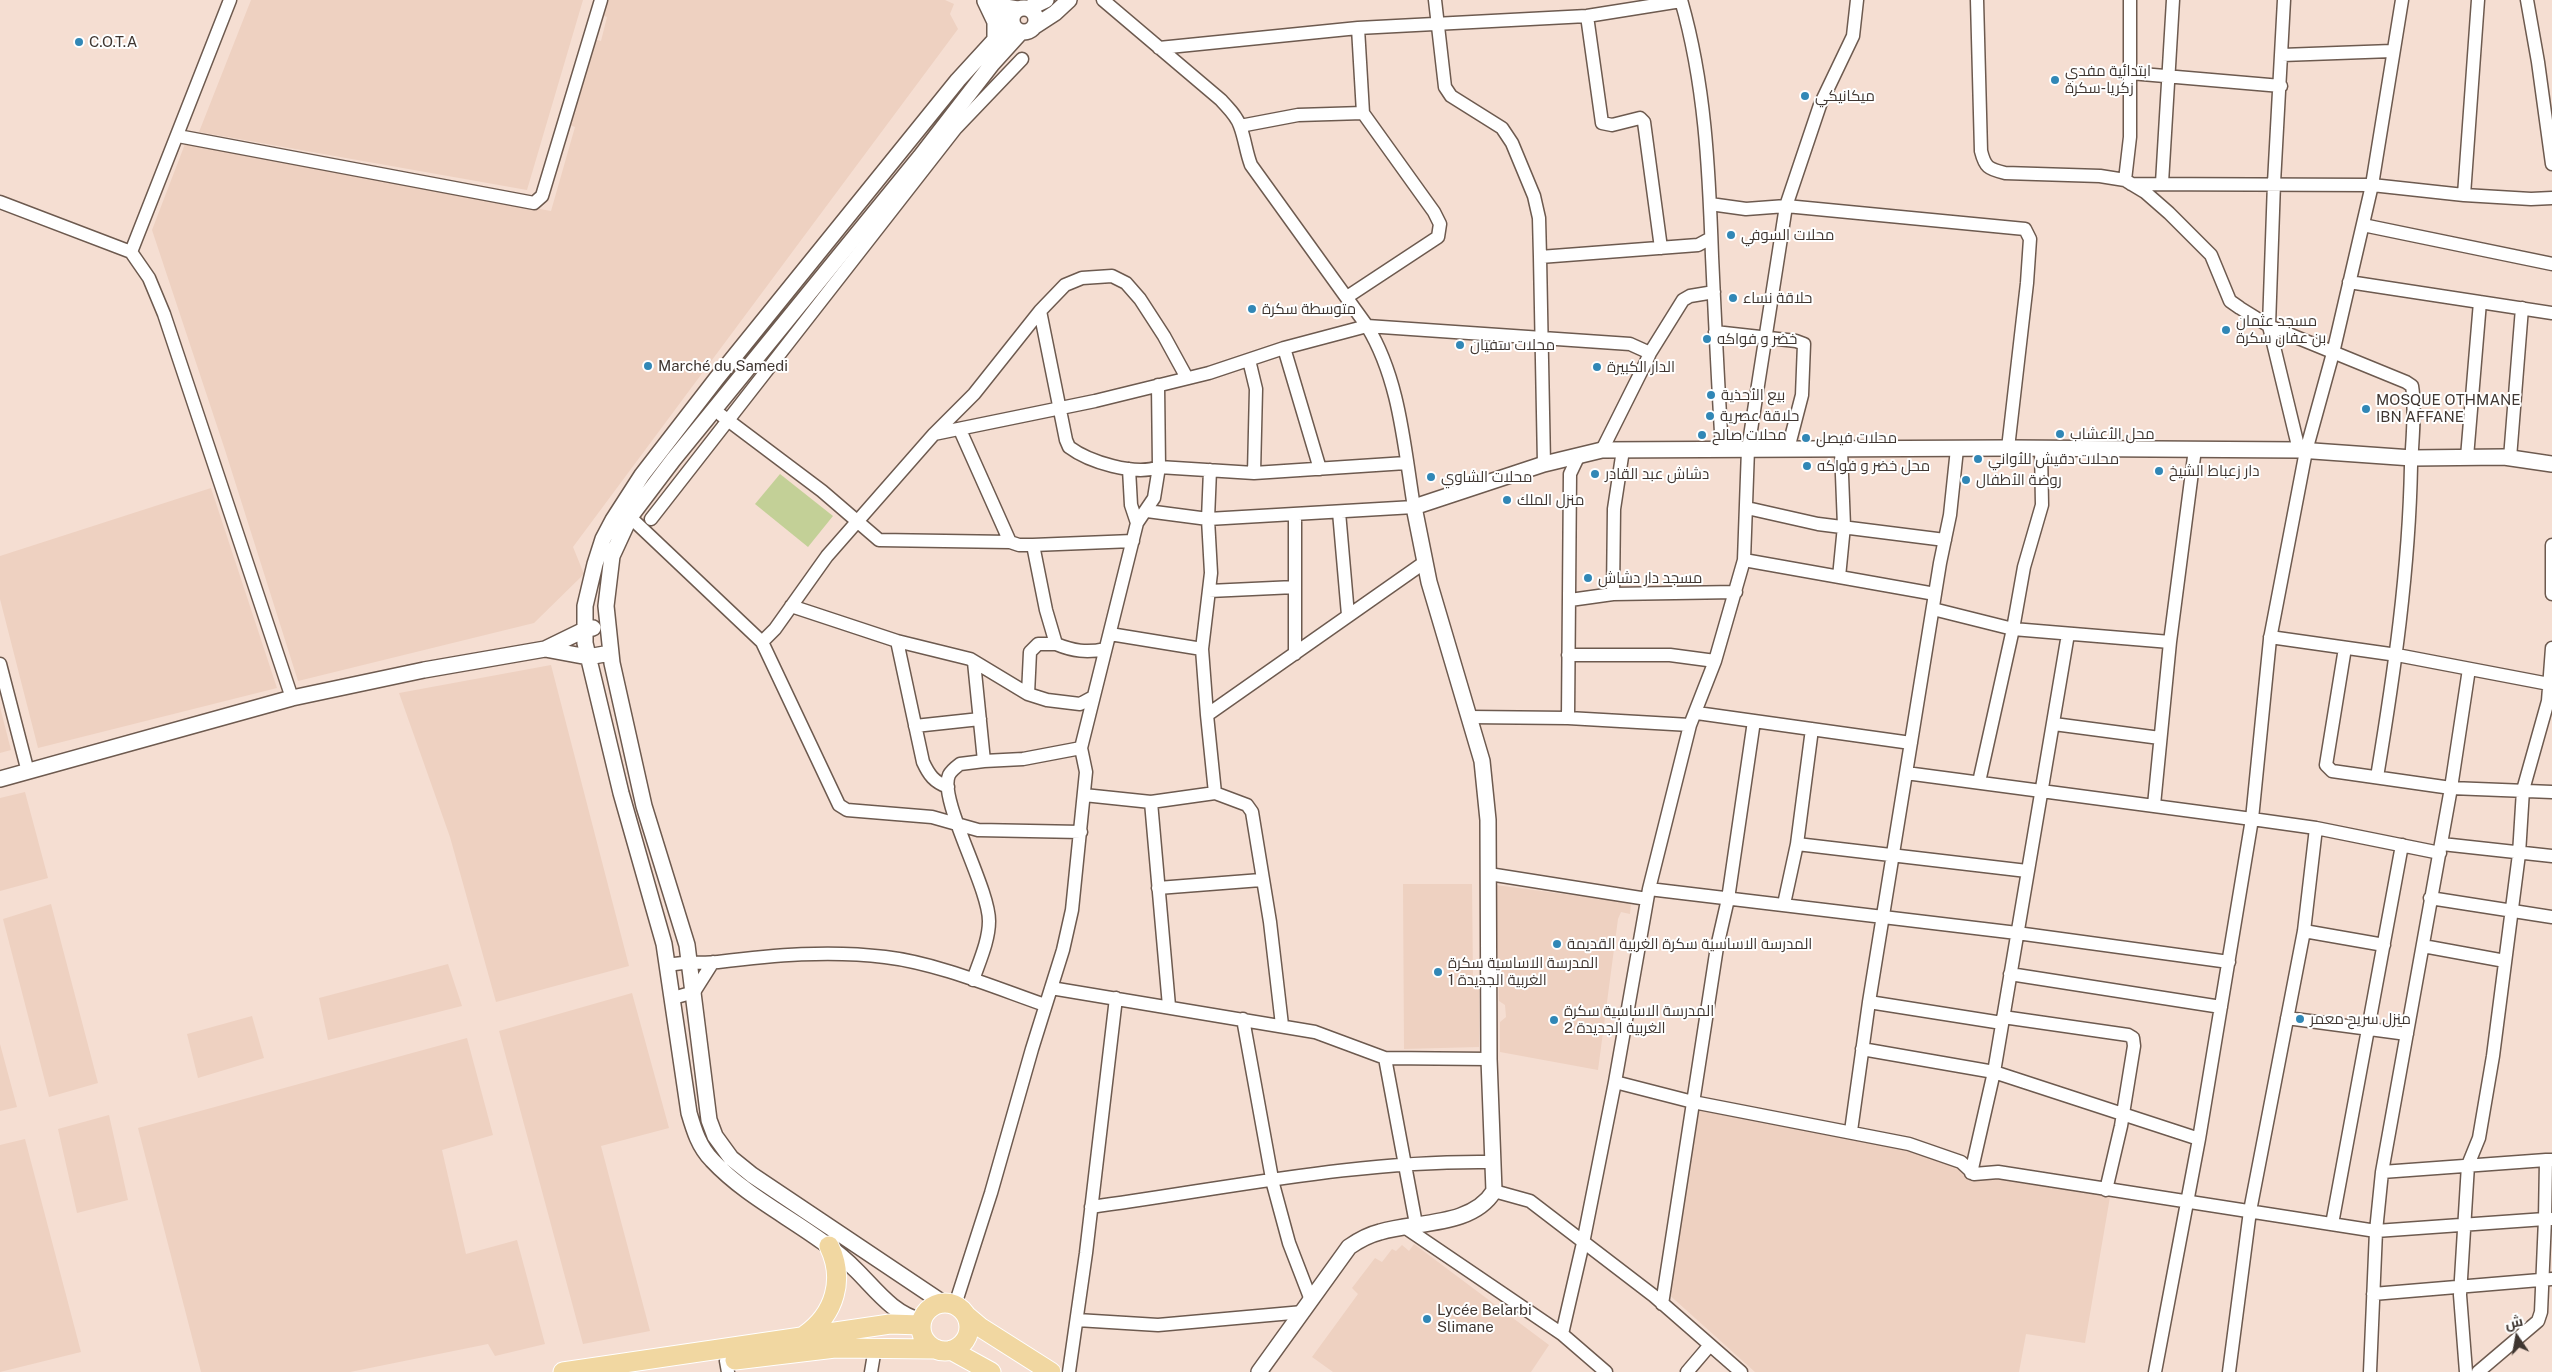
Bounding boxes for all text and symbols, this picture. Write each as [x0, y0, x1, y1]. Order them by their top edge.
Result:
place label: C.O.T.A [89, 33, 137, 51]
marker: C.O.T.A [73, 36, 85, 48]
place label: ابتدائية مفدي زكريا-سكرة [2065, 62, 2151, 97]
marker: ابتدائية مفدي زكريا-سكرة [2049, 74, 2061, 86]
place label: ميكانيكي [1815, 87, 1875, 105]
marker: ميكانيكي [1799, 90, 1811, 102]
place label: محلات السوفي [1741, 226, 1834, 244]
marker: محلات السوفي [1725, 229, 1737, 241]
place label: حلاقة نساء [1743, 289, 1812, 307]
marker: حلاقة نساء [1727, 292, 1739, 304]
place label: متوسطة سكرة [1262, 300, 1356, 318]
marker: متوسطة سكرة [1246, 303, 1258, 315]
place label: مسجد عثمان بن عفان سكرة [2236, 312, 2326, 347]
marker: مسجد عثمان بن عفان سكرة [2220, 324, 2232, 336]
place label: خضر و فواكه [1717, 330, 1797, 348]
marker: خضر و فواكه [1701, 333, 1713, 345]
place label: محلات سفيان [1470, 336, 1555, 354]
marker: محلات سفيان [1454, 339, 1466, 351]
place label: Marché du Samedi [658, 357, 788, 375]
place label: الدار الكبيرة [1607, 358, 1675, 376]
marker: Marché du Samedi [642, 360, 654, 372]
marker: الدار الكبيرة [1591, 361, 1603, 373]
place label: بيع الأحذية [1721, 386, 1785, 404]
marker: بيع الأحذية [1705, 389, 1717, 401]
place label: MOSQUE OTHMANE IBN AFFANE [2376, 391, 2521, 426]
marker: MOSQUE OTHMANE IBN AFFANE [2360, 403, 2372, 415]
place label: حلاقة عصرية [1720, 407, 1799, 425]
marker: حلاقة عصرية [1704, 410, 1716, 422]
place label: محل الأعشاب [2070, 425, 2155, 443]
place label: محلات صالح [1712, 426, 1787, 444]
marker: محل الأعشاب [2054, 428, 2066, 440]
marker: محلات صالح [1696, 429, 1708, 441]
place label: محلات فيصل [1816, 429, 1897, 447]
marker: محلات فيصل [1800, 432, 1812, 444]
place label: محلات دقيش للأواني [1988, 450, 2119, 468]
marker: محلات دقيش للأواني [1972, 453, 1984, 465]
place label: محل خضر و فواكه [1817, 457, 1930, 475]
marker: محل خضر و فواكه [1801, 460, 1813, 472]
place label: دار زعباط الشيخ [2169, 462, 2260, 480]
place label: دشاش عبد القادر [1605, 465, 1709, 483]
marker: دار زعباط الشيخ [2153, 465, 2165, 477]
place label: محلات الشاوي [1441, 468, 1532, 486]
marker: دشاش عبد القادر [1589, 468, 1601, 480]
marker: محلات الشاوي [1425, 471, 1437, 483]
place label: روضة الأطفال [1976, 471, 2062, 489]
marker: روضة الأطفال [1960, 474, 1972, 486]
place label: منزل الملك [1517, 491, 1584, 509]
marker: منزل الملك [1501, 494, 1513, 506]
place label: مسجد دار دشاش [1598, 569, 1702, 587]
marker: مسجد دار دشاش [1582, 572, 1594, 584]
place label: المدرسة الاساسية سكرة الغربية القديمة [1567, 935, 1812, 953]
marker: المدرسة الاساسية سكرة الغربية القديمة [1551, 938, 1563, 950]
place label: المدرسة الاساسية سكرة الغربية الجديدة 1 [1448, 954, 1598, 989]
marker: المدرسة الاساسية سكرة الغربية الجديدة 1 [1432, 966, 1444, 978]
place label: المدرسة الاساسية سكرة الغربية الجديدة 2 [1564, 1002, 1714, 1037]
place label: منزل سريح معمر [2310, 1010, 2411, 1028]
marker: منزل سريح معمر [2294, 1013, 2306, 1025]
marker: المدرسة الاساسية سكرة الغربية الجديدة 2 [1548, 1014, 1560, 1026]
place label: Lycée Belarbi Slimane [1437, 1301, 1532, 1336]
north arrow [2492, 1312, 2542, 1362]
marker: Lycée Belarbi Slimane [1421, 1313, 1433, 1325]
text: ش [2503, 1313, 2524, 1332]

